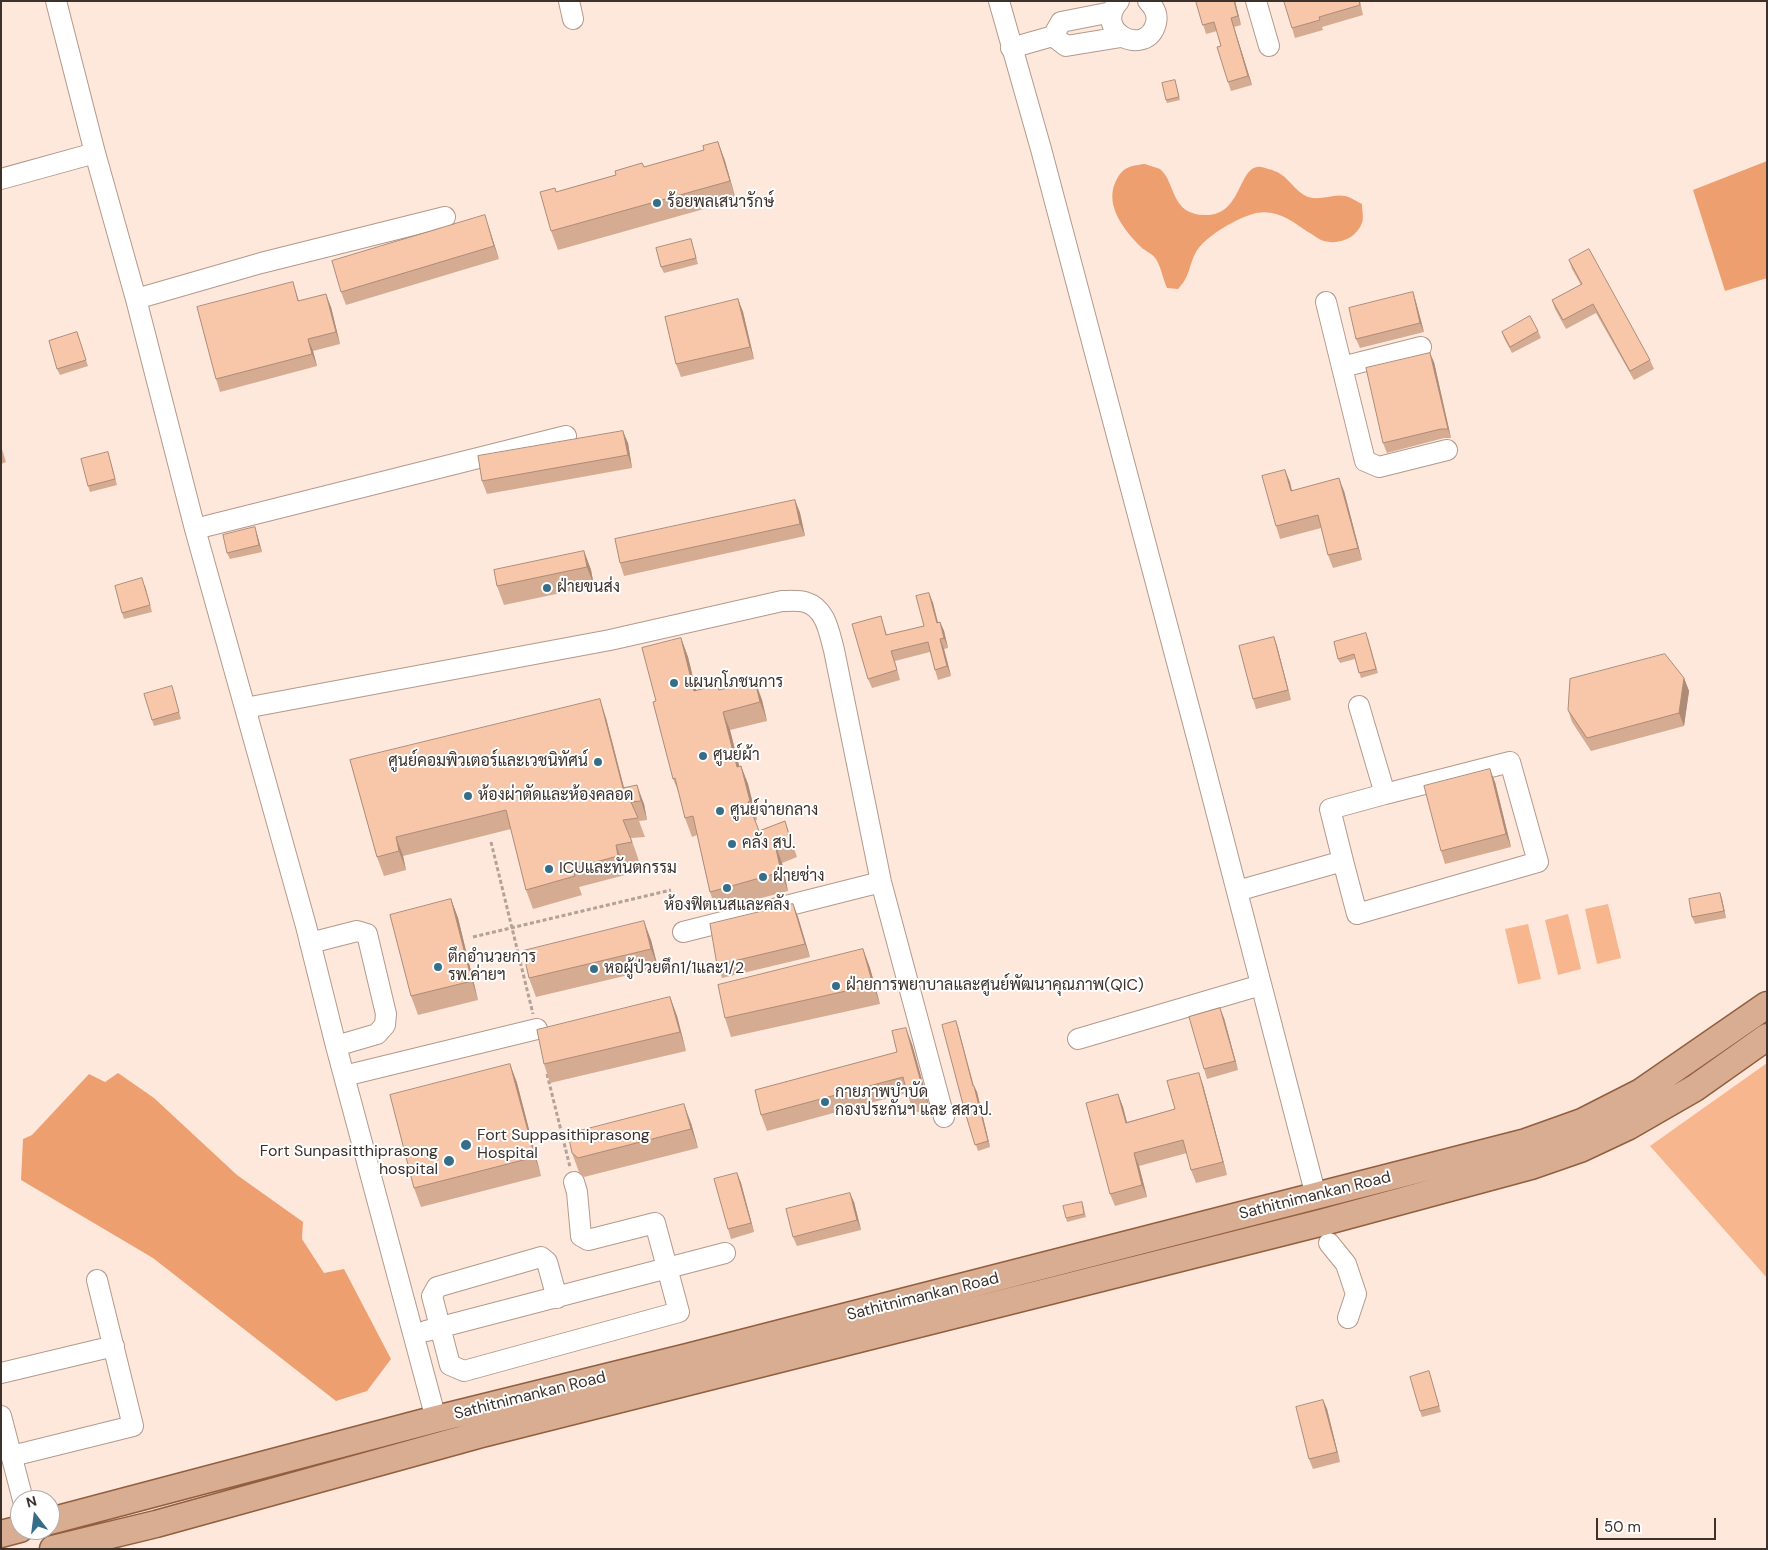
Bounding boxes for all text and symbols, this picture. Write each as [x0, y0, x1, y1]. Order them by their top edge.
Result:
place label: ร้อยพลเสนารักษ์ [667, 193, 774, 213]
marker: ร้อยพลเสนารักษ์ [651, 197, 663, 209]
place label: ฝ่ายขนส่ง [557, 578, 620, 598]
marker: ฝ่ายขนส่ง [541, 582, 553, 594]
place label: แผนกโภชนการ [684, 673, 783, 693]
marker: แผนกโภชนการ [668, 677, 680, 689]
place label: ศูนย์ผ้า [713, 746, 760, 766]
marker: ศูนย์ผ้า [697, 750, 709, 762]
place label: ศูนย์คอมพิวเตอร์และเวชนิทัศน์ [388, 752, 588, 772]
marker: ศูนย์คอมพิวเตอร์และเวชนิทัศน์ [592, 756, 604, 768]
place label: ห้องผ่าตัดและห้องคลอด [478, 786, 633, 806]
marker: ห้องผ่าตัดและห้องคลอด [462, 790, 474, 802]
place label: ศูนย์จ่ายกลาง [730, 801, 818, 821]
marker: ศูนย์จ่ายกลาง [714, 805, 726, 817]
place label: คลัง สป. [742, 834, 795, 854]
marker: คลัง สป. [726, 838, 738, 850]
place label: ICUและทันตกรรม [559, 859, 677, 879]
marker: ICUและทันตกรรม [543, 863, 555, 875]
place label: ฝ่ายช่าง [773, 867, 825, 887]
marker: ฝ่ายช่าง [757, 871, 769, 883]
marker: ห้องฟิตเนสและคลัง [721, 882, 733, 894]
place label: ห้องฟิตเนสและคลัง [664, 896, 790, 916]
place label: ตึกอำนวยการ รพ.ค่ายฯ [448, 948, 536, 986]
place label: หอผู้ป่วยตึก1/1และ1/2 [604, 959, 744, 979]
marker: ตึกอำนวยการ รพ.ค่ายฯ [432, 961, 444, 973]
marker: หอผู้ป่วยตึก1/1และ1/2 [588, 963, 600, 975]
place label: ฝ่ายการพยาบาลและศูนย์พัฒนาคุณภาพ(QIC) [846, 976, 1144, 996]
marker: ฝ่ายการพยาบาลและศูนย์พัฒนาคุณภาพ(QIC) [830, 980, 842, 992]
place label: กายภาพบำบัด กองประกันฯ และ สสวป. [835, 1083, 992, 1121]
marker: กายภาพบำบัด กองประกันฯ และ สสวป. [819, 1096, 831, 1108]
place label: Fort Suppasithiprasong Hospital [477, 1126, 650, 1164]
marker: Fort Suppasithiprasong Hospital [459, 1138, 473, 1152]
place label: Fort Sunpasitthiprasong hospital [260, 1142, 438, 1180]
marker: Fort Sunpasitthiprasong hospital [442, 1154, 456, 1168]
street label: Sathitnimankan Road [1237, 1168, 1393, 1224]
street label: Sathitnimankan Road [845, 1269, 1001, 1325]
street label: Sathitnimankan Road [452, 1368, 608, 1424]
north arrow [10, 1490, 60, 1540]
text: N [24, 1491, 39, 1511]
scale bar [1598, 1508, 1718, 1540]
text: 50 m [1604, 1517, 1641, 1537]

